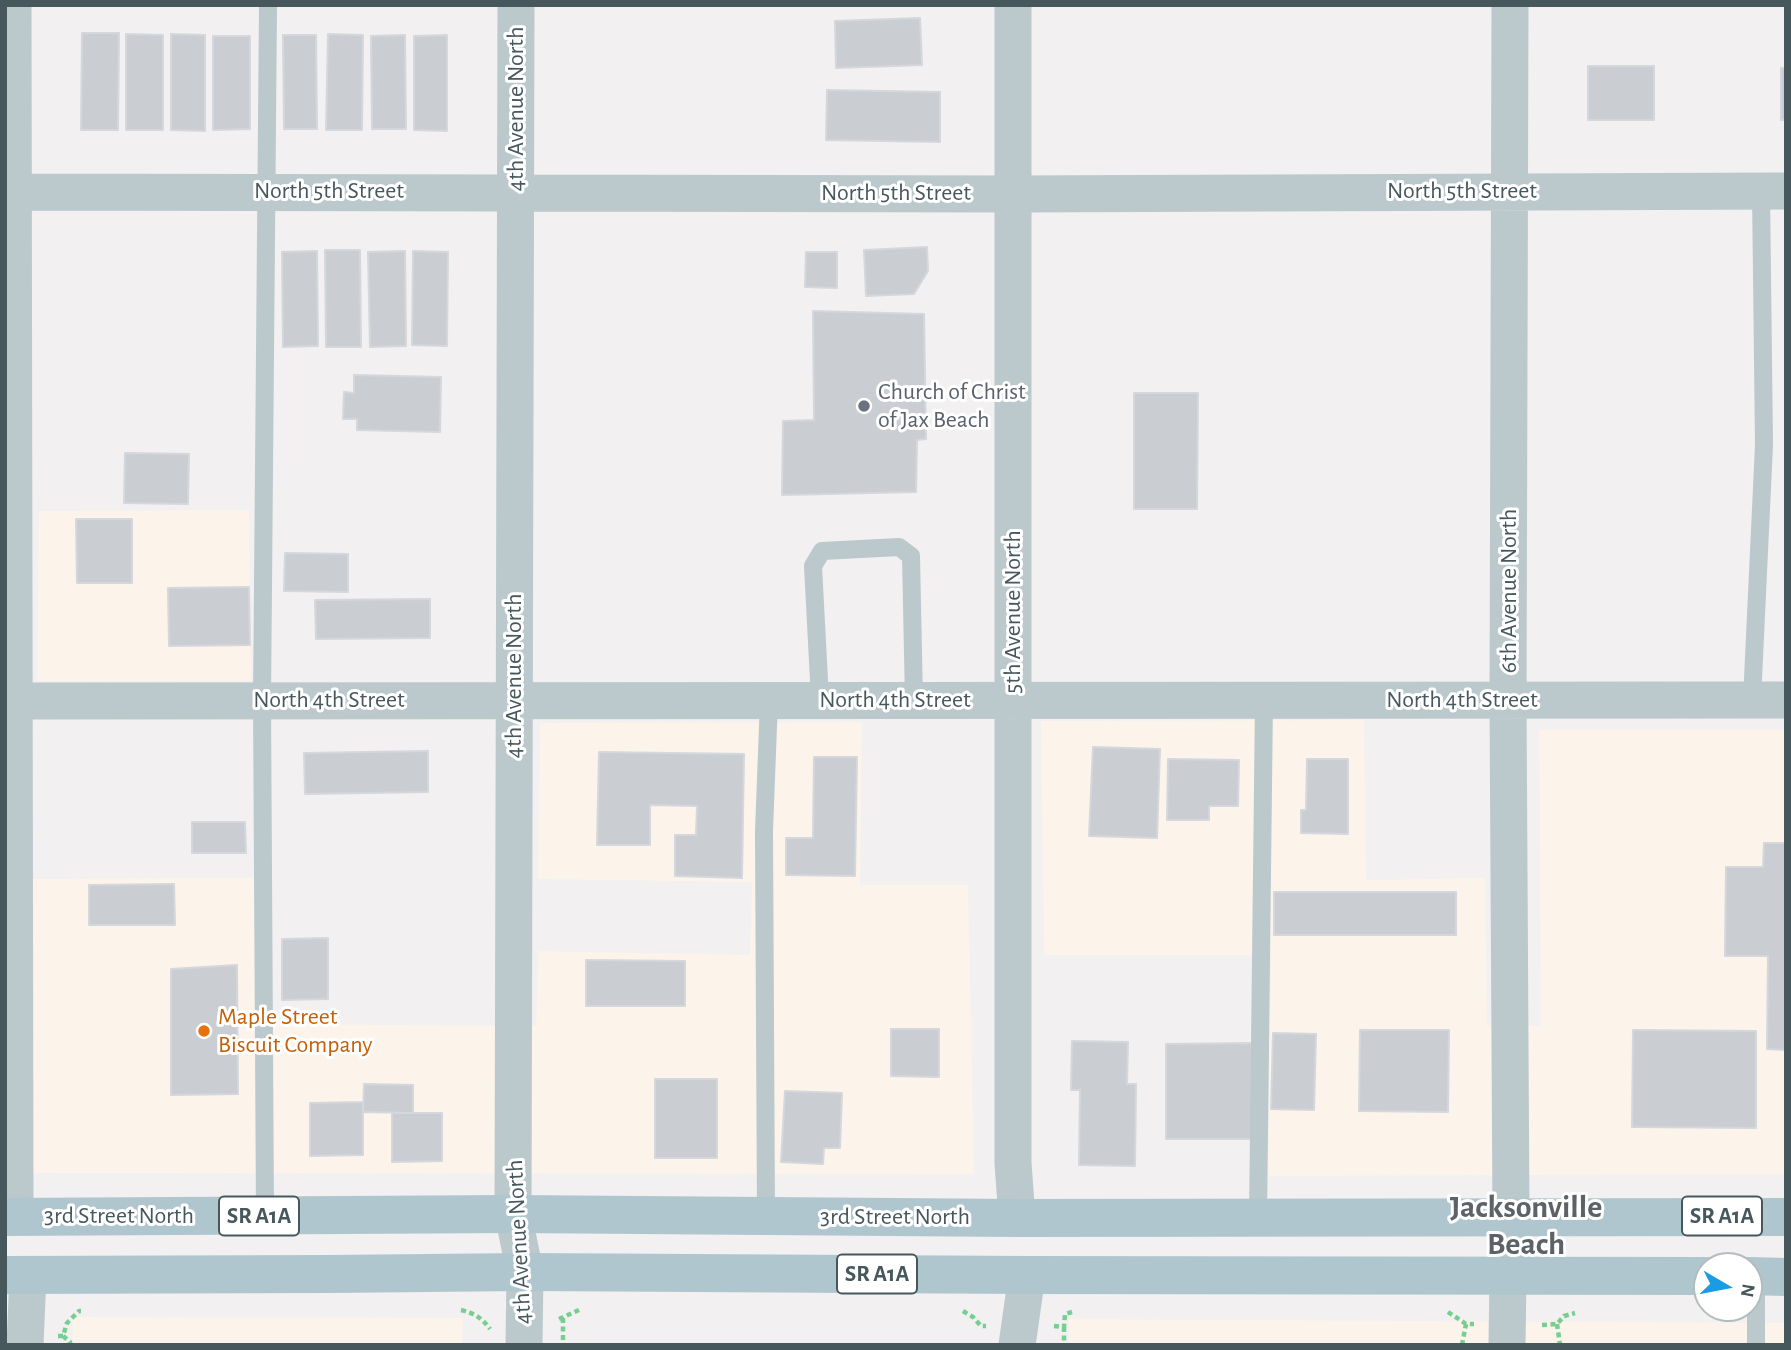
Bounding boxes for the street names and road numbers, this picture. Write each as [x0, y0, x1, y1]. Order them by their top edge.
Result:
street label: 4th Avenue North [502, 27, 530, 191]
street label: North 5th Street [254, 177, 404, 205]
street label: North 5th Street [1387, 177, 1537, 205]
street label: North 5th Street [821, 179, 971, 207]
street label: 6th Avenue North [1495, 509, 1523, 673]
street label: 5th Avenue North [999, 530, 1027, 694]
street label: 4th Avenue North [500, 594, 528, 758]
street label: North 4th Street [253, 686, 405, 714]
street label: North 4th Street [819, 686, 971, 714]
street label: North 4th Street [1386, 686, 1538, 714]
street label: 4th Avenue North [500, 1159, 538, 1325]
road number: SR A1A [219, 1196, 299, 1236]
road number: SR A1A [1682, 1196, 1762, 1236]
street label: 3rd Street North [44, 1202, 194, 1230]
street label: 3rd Street North [820, 1203, 970, 1231]
road number: SR A1A [837, 1254, 917, 1294]

